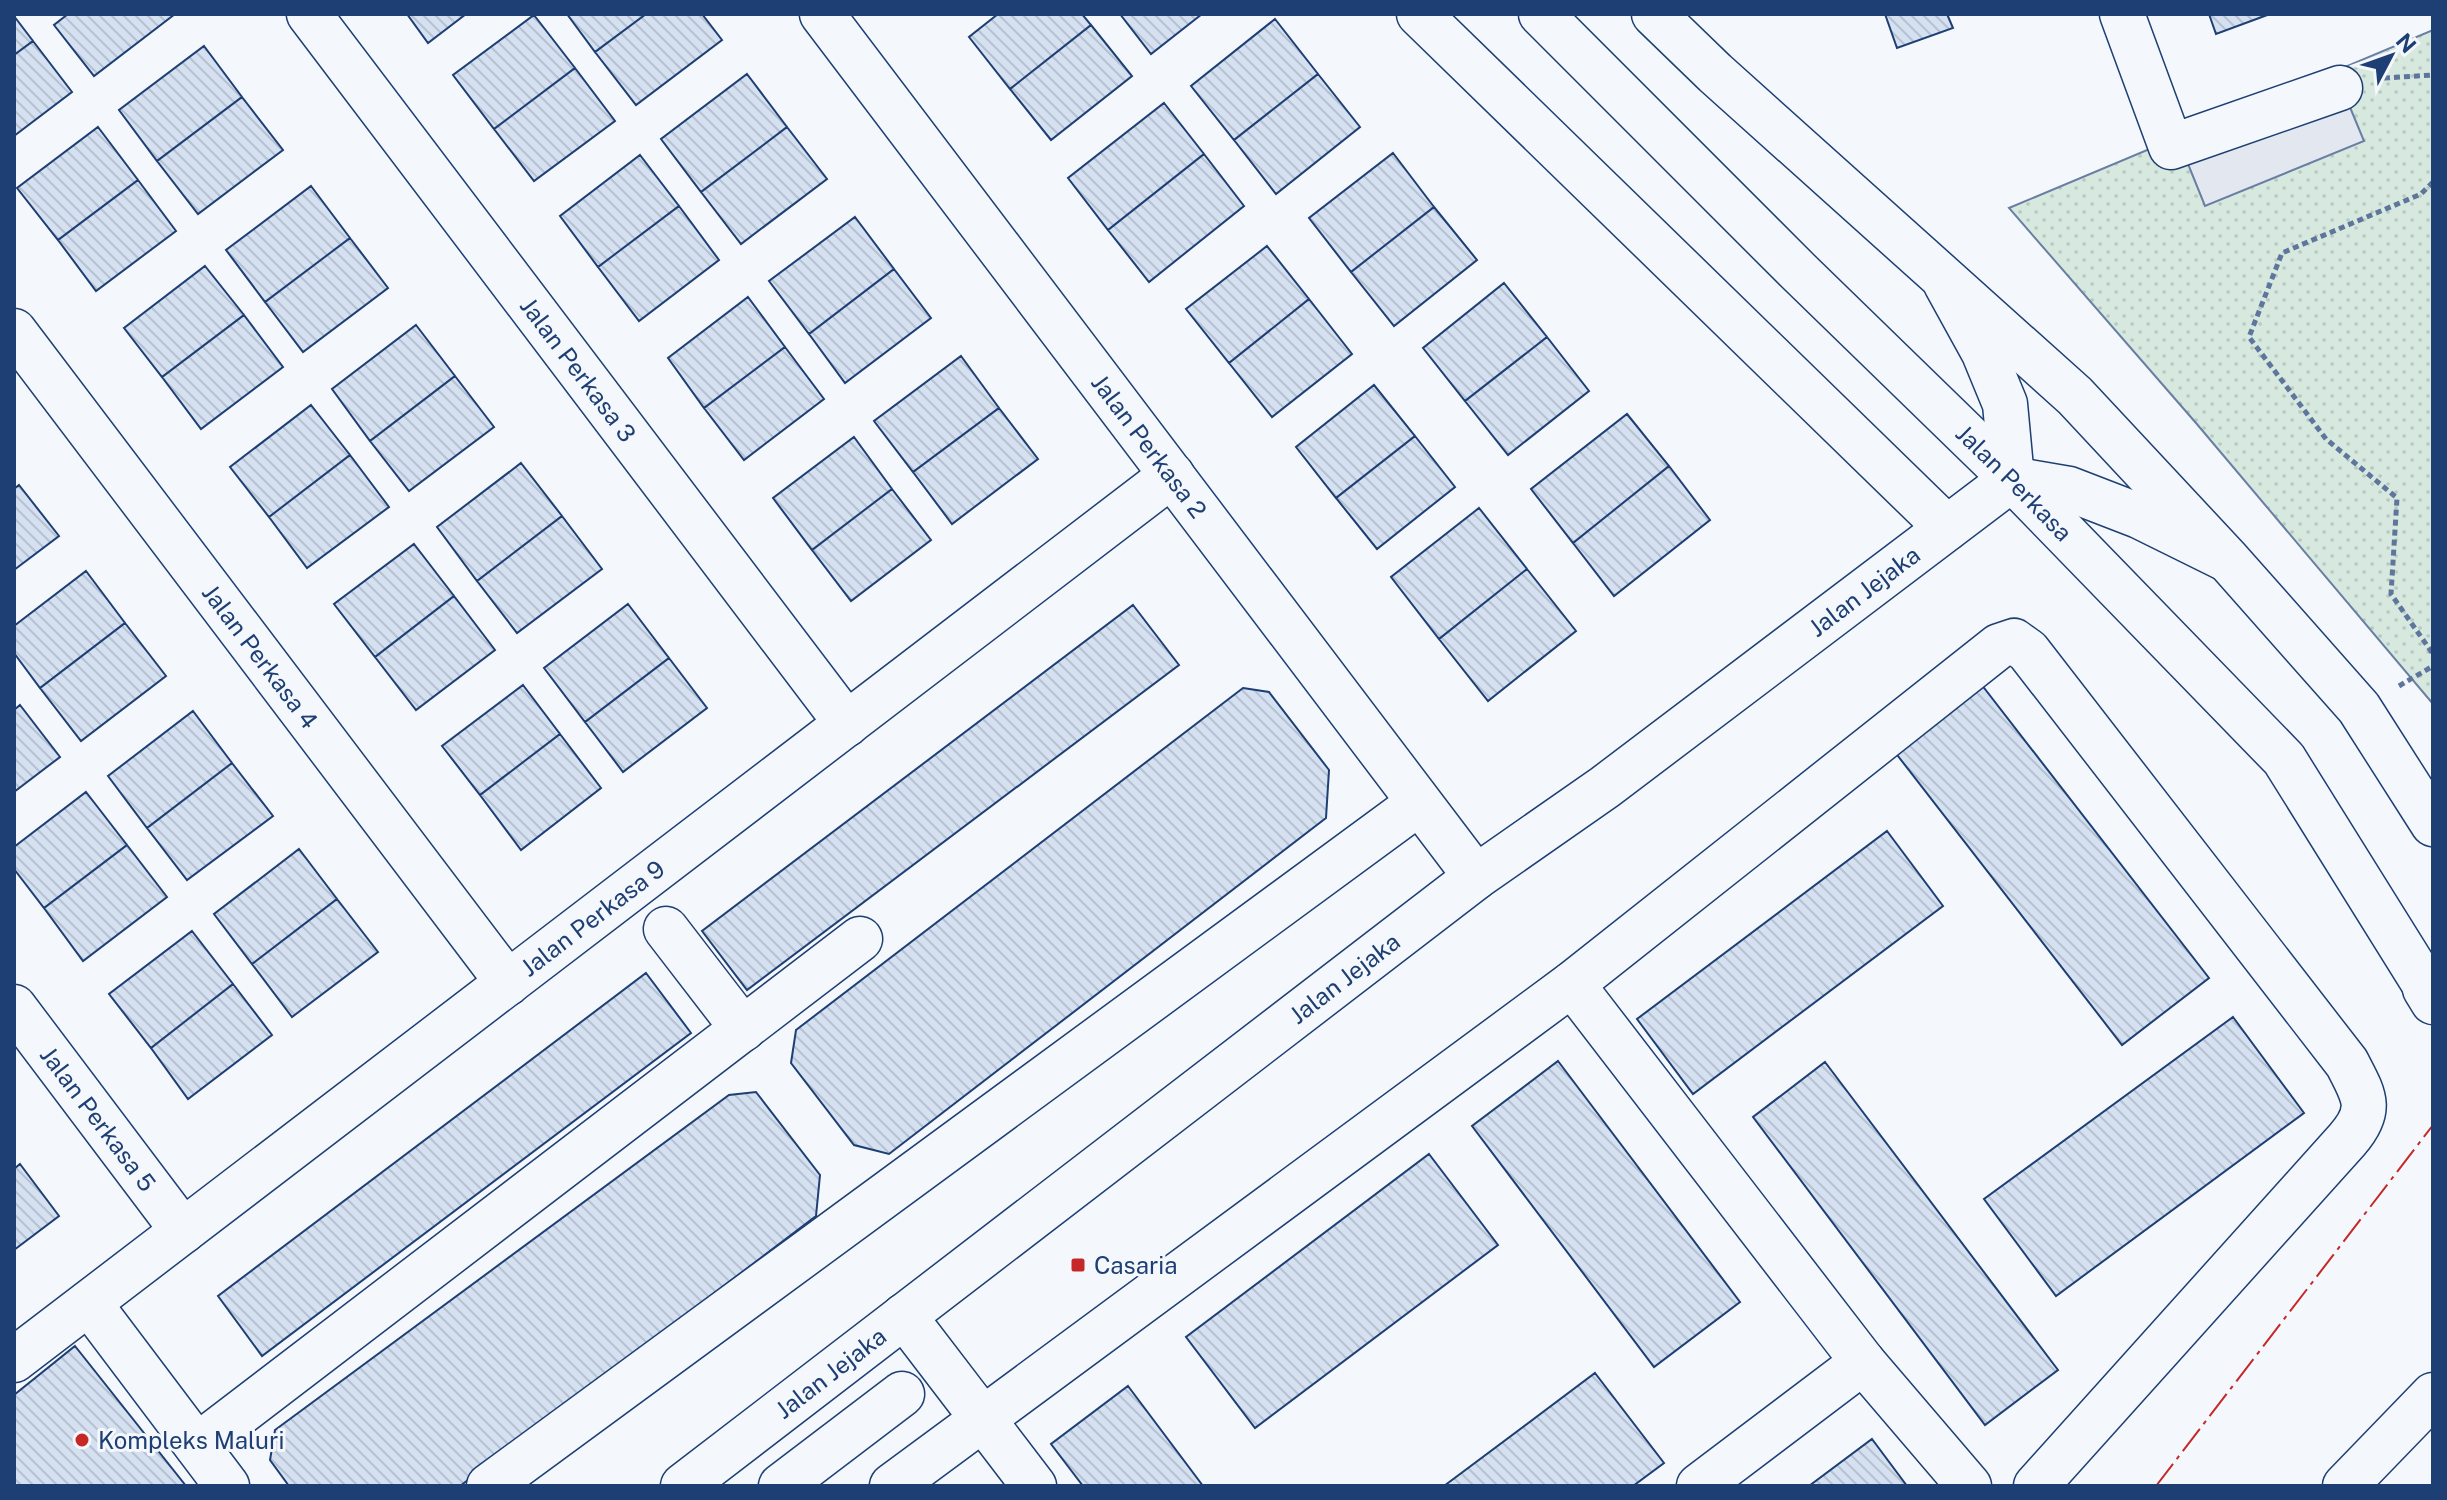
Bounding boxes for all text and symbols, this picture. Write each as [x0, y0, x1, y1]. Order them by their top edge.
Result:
north arrow [2351, 16, 2431, 96]
text: N [2391, 28, 2422, 58]
street label: Jalan Perkasa 3 [515, 292, 642, 447]
street label: Jalan Perkasa 2 [1086, 369, 1213, 523]
street label: Jalan Perkasa [1950, 419, 2078, 546]
street label: Jalan Jejaka [1803, 540, 1925, 642]
street label: Jalan Perkasa 4 [197, 579, 324, 734]
street label: Jalan Perkasa 9 [515, 854, 670, 982]
street label: Jalan Jejaka [1284, 927, 1405, 1029]
street label: Jalan Perkasa 5 [35, 1041, 162, 1197]
place label: Casaria [1094, 1251, 1178, 1279]
marker: Casaria [1069, 1256, 1087, 1274]
street label: Jalan Jejaka [770, 1321, 891, 1424]
place label: Kompleks Maluri [98, 1426, 284, 1454]
marker: Kompleks Maluri [73, 1431, 91, 1449]

